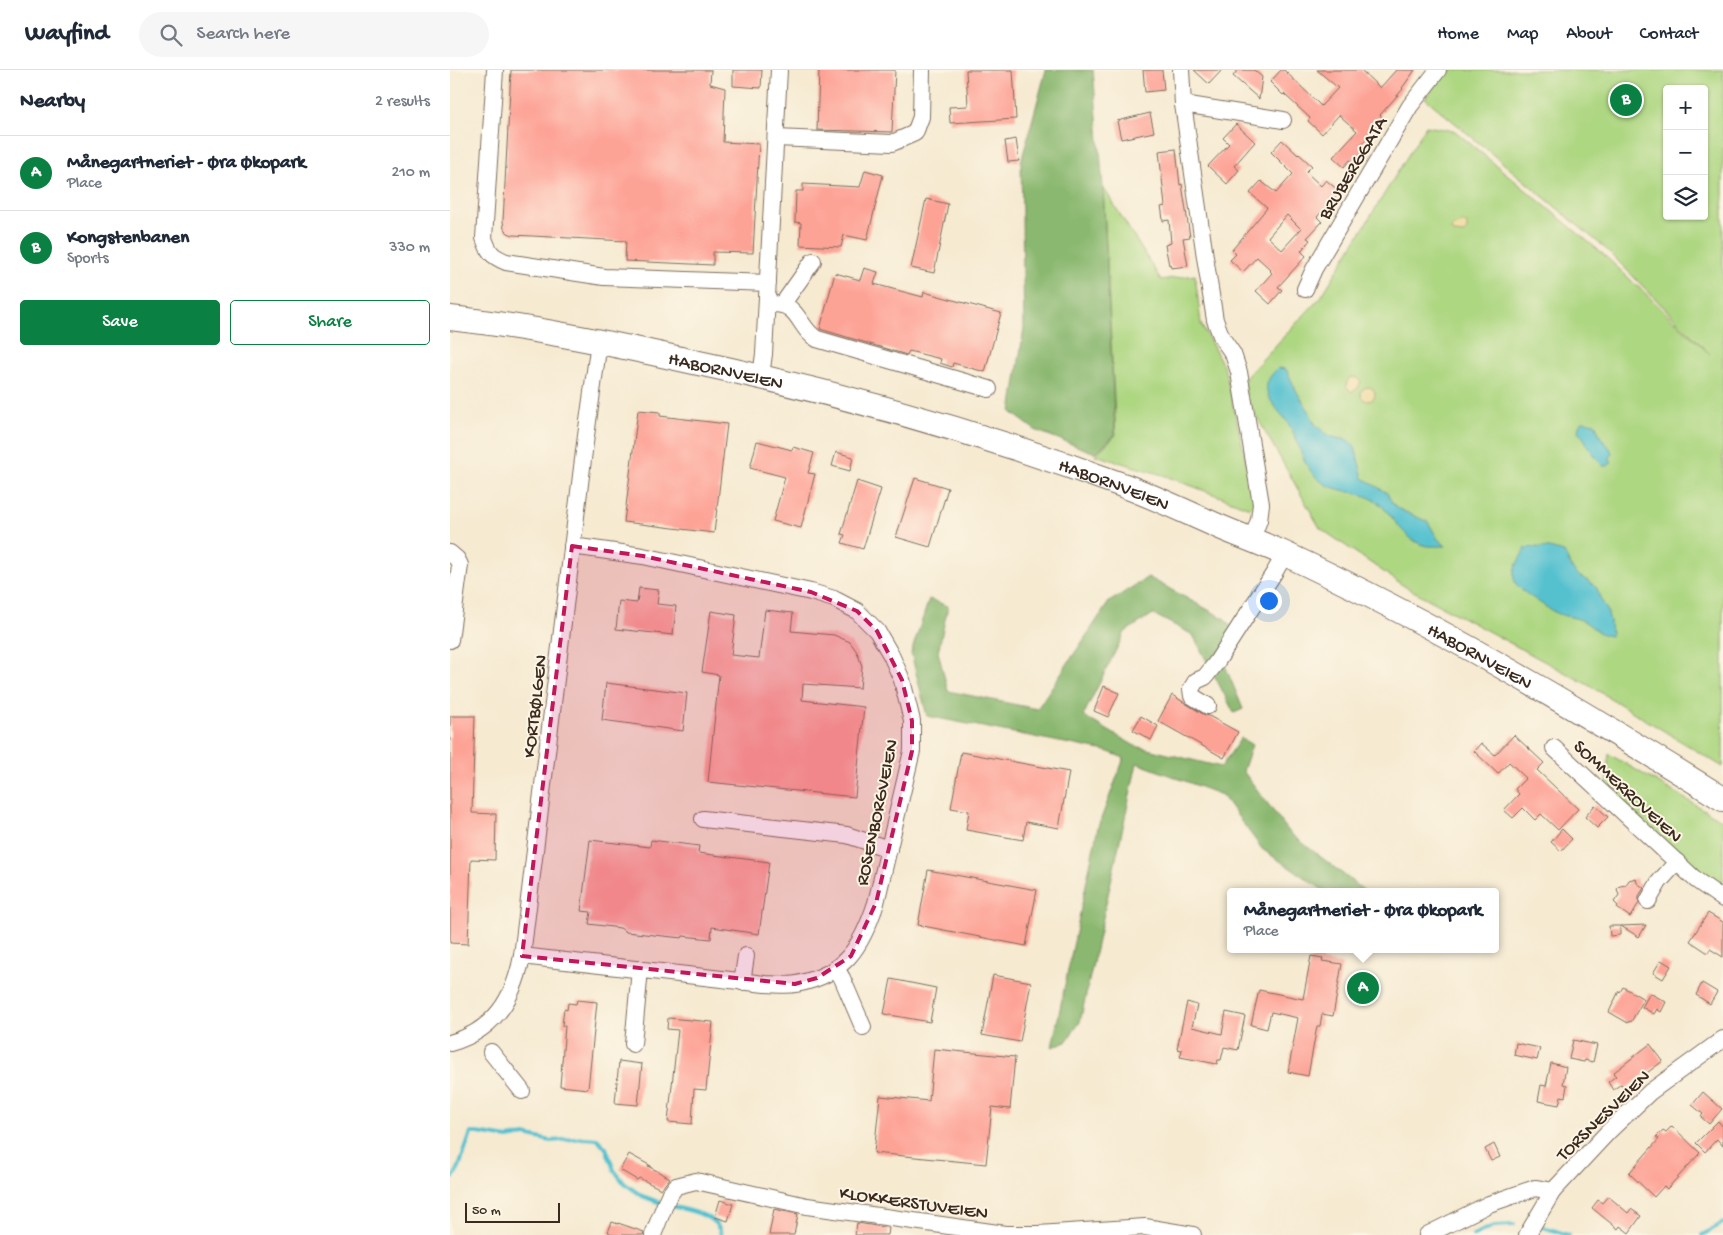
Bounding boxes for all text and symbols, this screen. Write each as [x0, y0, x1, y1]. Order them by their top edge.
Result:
search box [139, 12, 489, 57]
text: Wayfind [25, 20, 109, 49]
icon: search [157, 21, 185, 49]
text: Search here [197, 23, 290, 46]
text: Home [1437, 24, 1479, 45]
text: Map [1507, 24, 1538, 45]
text: About [1566, 24, 1612, 45]
text: Contact [1640, 24, 1698, 45]
pin: B [1610, 81, 1642, 119]
map controls [1663, 85, 1708, 220]
button: + [1663, 85, 1708, 130]
text: Nearby [20, 90, 85, 115]
text: 2 results [375, 93, 430, 112]
street label: BRUBERGGATA [1314, 112, 1395, 225]
button: − [1663, 130, 1708, 175]
text: Månegartneriet - Øra Økopark [67, 152, 306, 175]
text: A [31, 164, 41, 183]
text: 210 m [391, 164, 430, 183]
text: Place [67, 175, 102, 194]
button: layers [1663, 175, 1708, 220]
text: Kongstenbanen [67, 227, 189, 250]
text: B [32, 239, 40, 258]
text: 330 m [389, 239, 430, 258]
text: Sports [67, 250, 109, 269]
button: Save [20, 300, 220, 345]
button: Share [230, 300, 430, 345]
street label: HABORNVEIEN [666, 349, 785, 397]
street label: HABORNVEIEN [1055, 455, 1172, 518]
your location [1256, 588, 1282, 614]
street label: HABORNVEIEN [1422, 619, 1536, 696]
street label: KORTBØLGEN [519, 654, 554, 759]
street label: SOMMERROVEIEN [1567, 736, 1686, 849]
street label: ROSENBORGVEIEN [852, 738, 905, 888]
popup [1227, 888, 1499, 953]
text: Månegartneriet - Øra Økopark [1244, 900, 1482, 923]
text: Place [1244, 923, 1279, 942]
pin: A [1347, 969, 1379, 1007]
street label: TORSNESVEIEN [1552, 1066, 1656, 1168]
street label: KLOKKERSTUVEIEN [838, 1183, 989, 1226]
scale bar [465, 1200, 560, 1223]
text: 50 m [472, 1203, 501, 1220]

